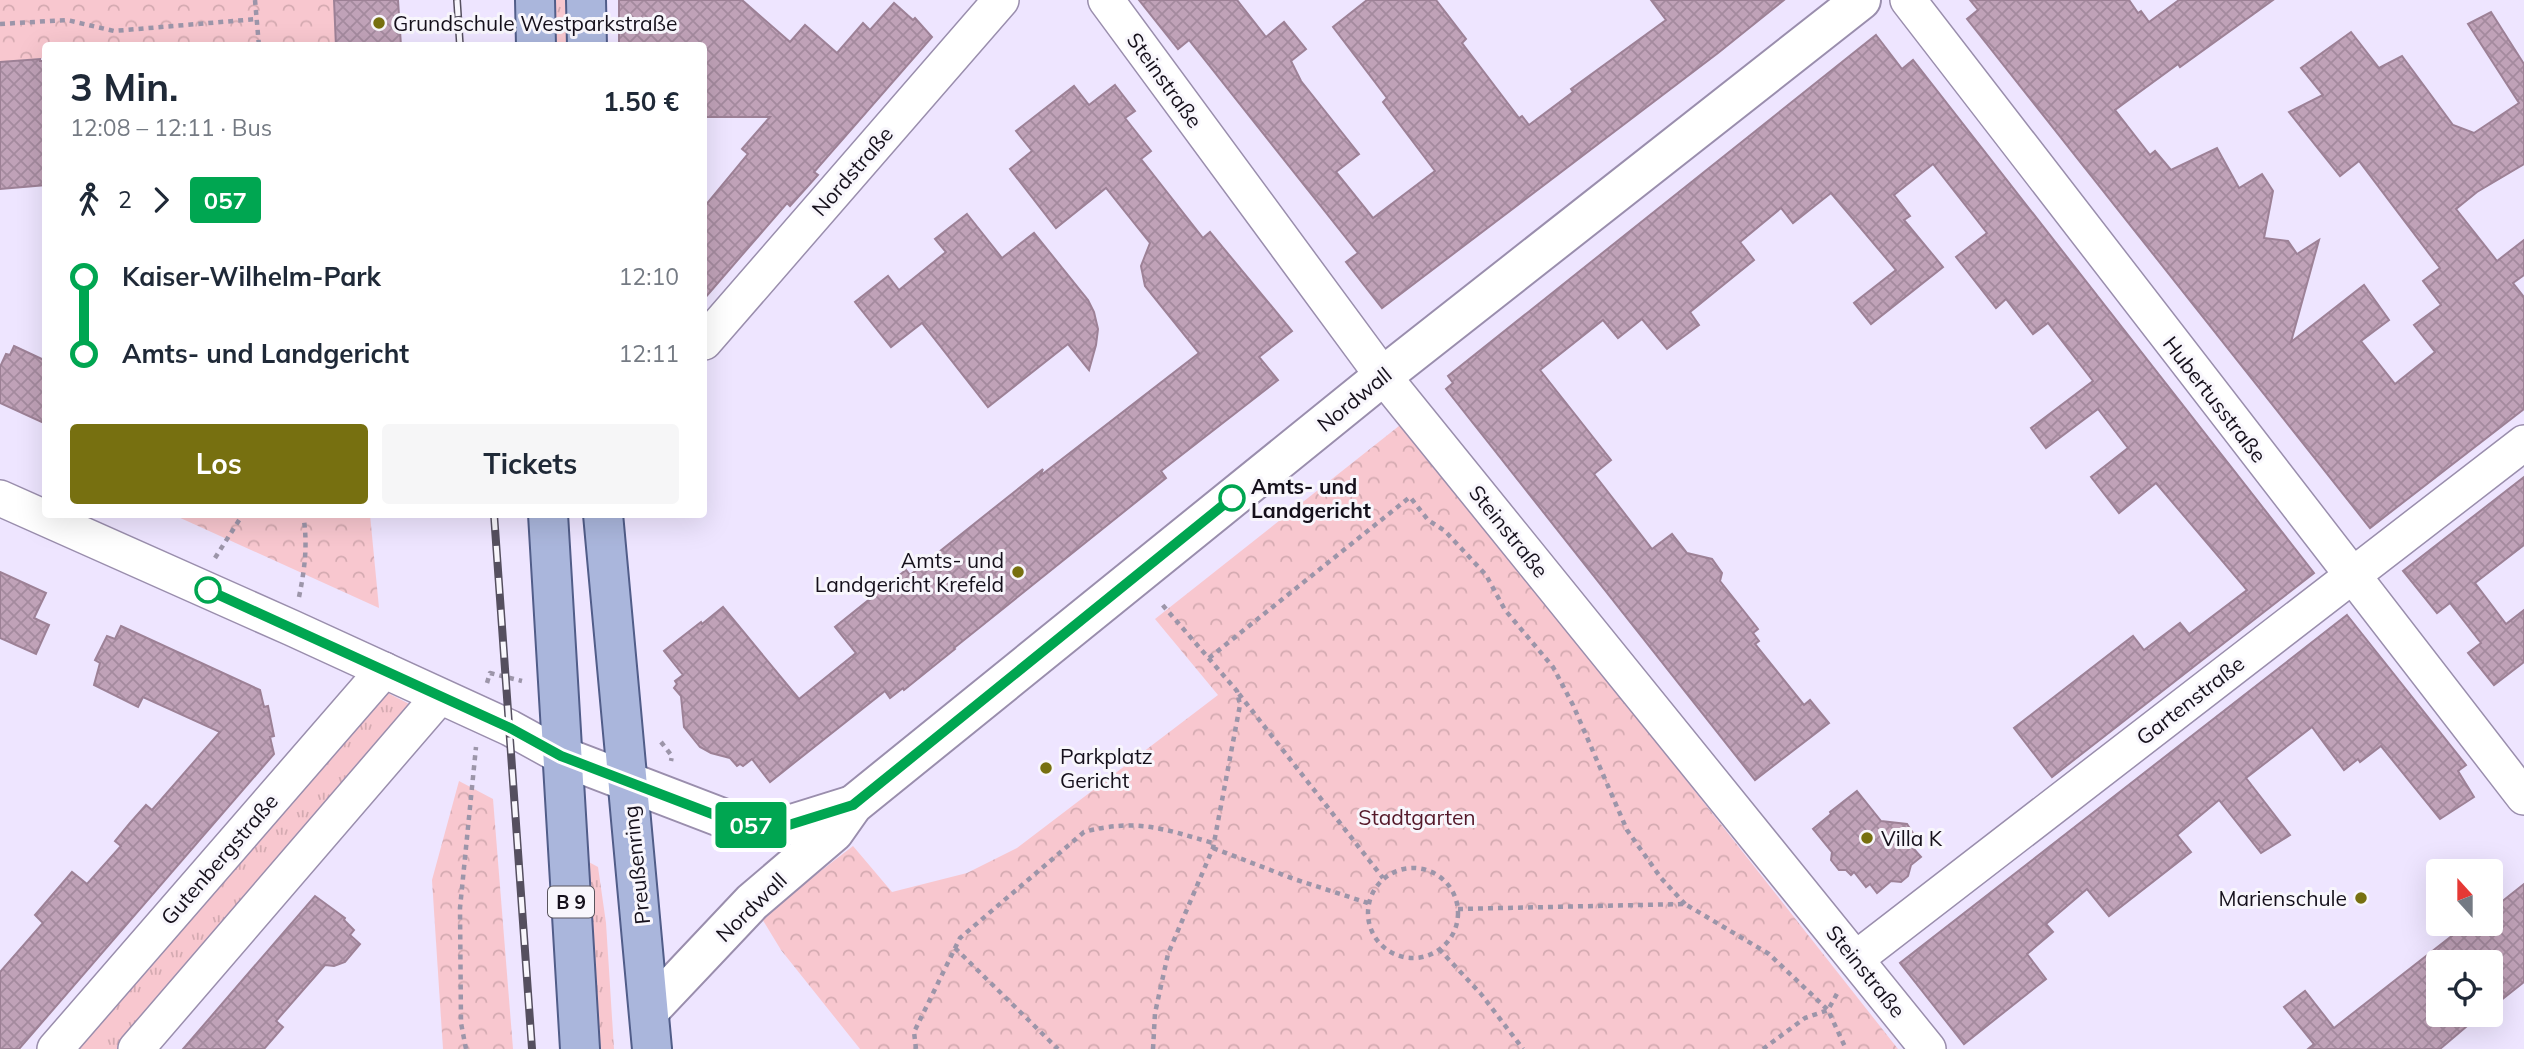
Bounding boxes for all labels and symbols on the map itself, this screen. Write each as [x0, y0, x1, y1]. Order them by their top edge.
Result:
place label: Grundschule Westparkstraße [393, 10, 677, 36]
marker: Grundschule Westparkstraße [371, 15, 387, 31]
street label: Steinstraße [1122, 27, 1208, 133]
street label: Nordstraße [806, 121, 898, 221]
street label: Hubertusstraße [2158, 331, 2272, 467]
street label: Nordwall [1311, 361, 1397, 437]
place label: Amts- und Landgericht [1251, 473, 1371, 523]
street label: Steinstraße [1464, 479, 1554, 583]
marker: Amts- und Landgericht [1219, 485, 1245, 511]
place label: Amts- und Landgericht Krefeld [815, 547, 1004, 597]
marker: Amts- und Landgericht Krefeld [1010, 564, 1026, 580]
unlabelled marker [195, 577, 221, 603]
street label: Gartenstraße [2131, 650, 2249, 750]
place label: Parkplatz Gericht [1060, 743, 1153, 793]
marker: Parkplatz Gericht [1038, 760, 1054, 776]
street label: Gutenbergstraße [155, 788, 283, 930]
line badge: 057 [711, 802, 791, 848]
street label: Preußenring [617, 804, 655, 926]
park label: Stadtgarten [1358, 804, 1476, 830]
place label: Villa K [1881, 825, 1943, 851]
marker: Villa K [1859, 830, 1875, 846]
north arrow [2426, 859, 2502, 936]
street label: Nordwall [710, 867, 792, 947]
place label: Marienschule [2218, 885, 2347, 911]
road number: B 9 [548, 887, 594, 918]
marker: Marienschule [2353, 890, 2369, 906]
street label: Steinstraße [1821, 919, 1911, 1023]

